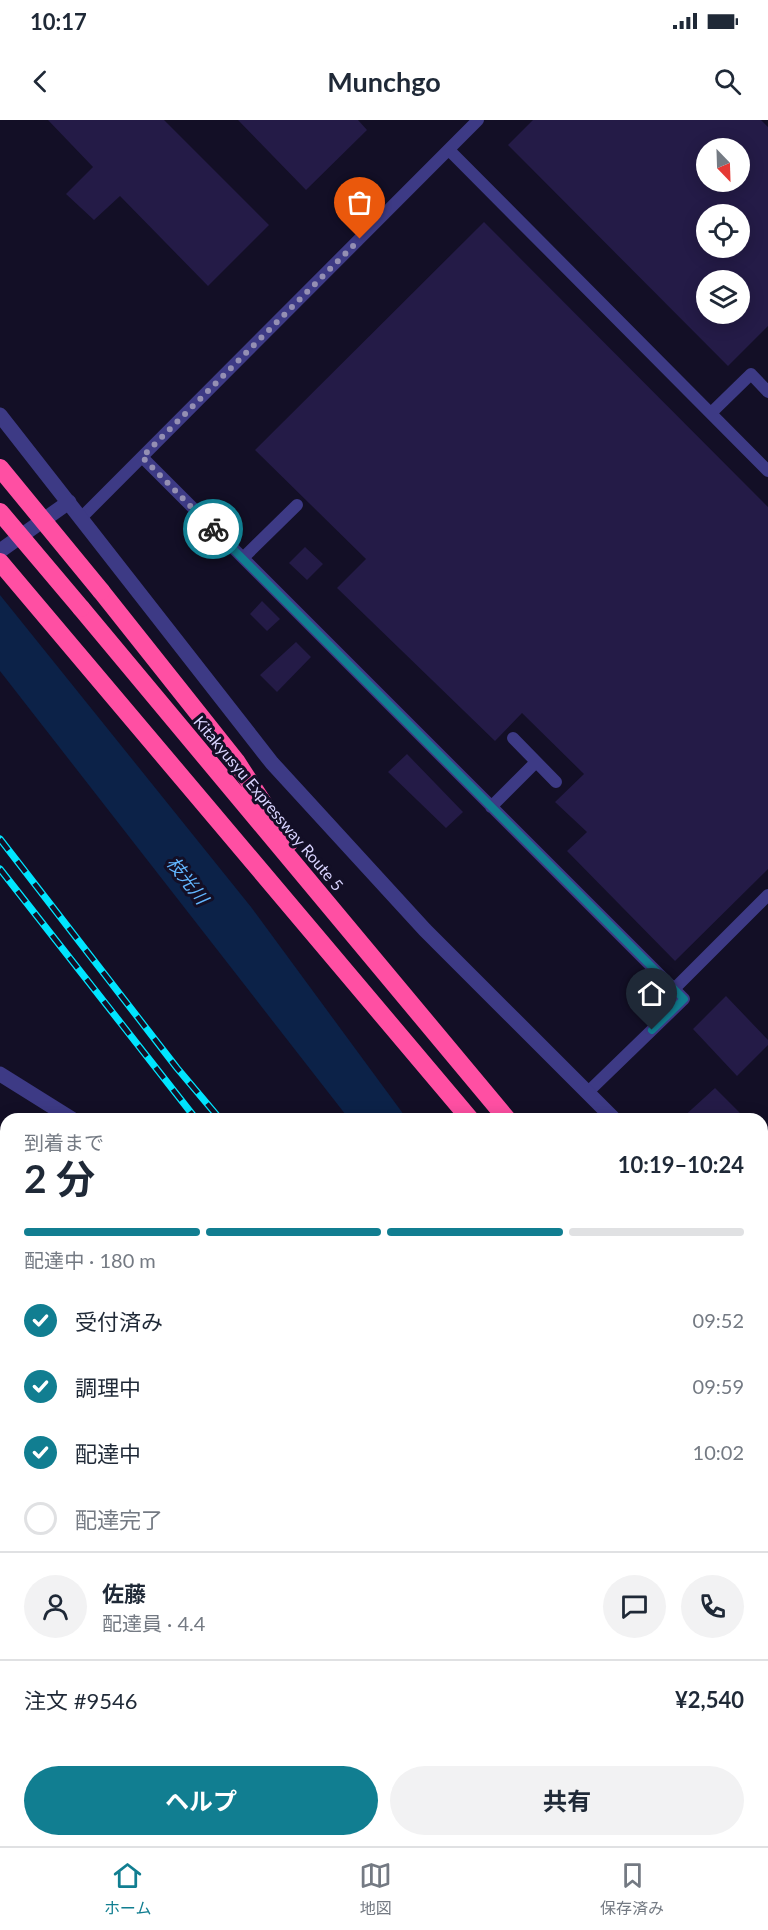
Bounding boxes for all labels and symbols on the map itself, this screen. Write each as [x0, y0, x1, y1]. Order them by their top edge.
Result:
north arrow [696, 138, 750, 192]
pin [334, 177, 385, 239]
courier [183, 499, 243, 559]
street label: Kitakyusyu Expressway Route 5 [190, 712, 348, 894]
water label: 枝光川 [163, 852, 215, 910]
pin [626, 968, 677, 1030]

